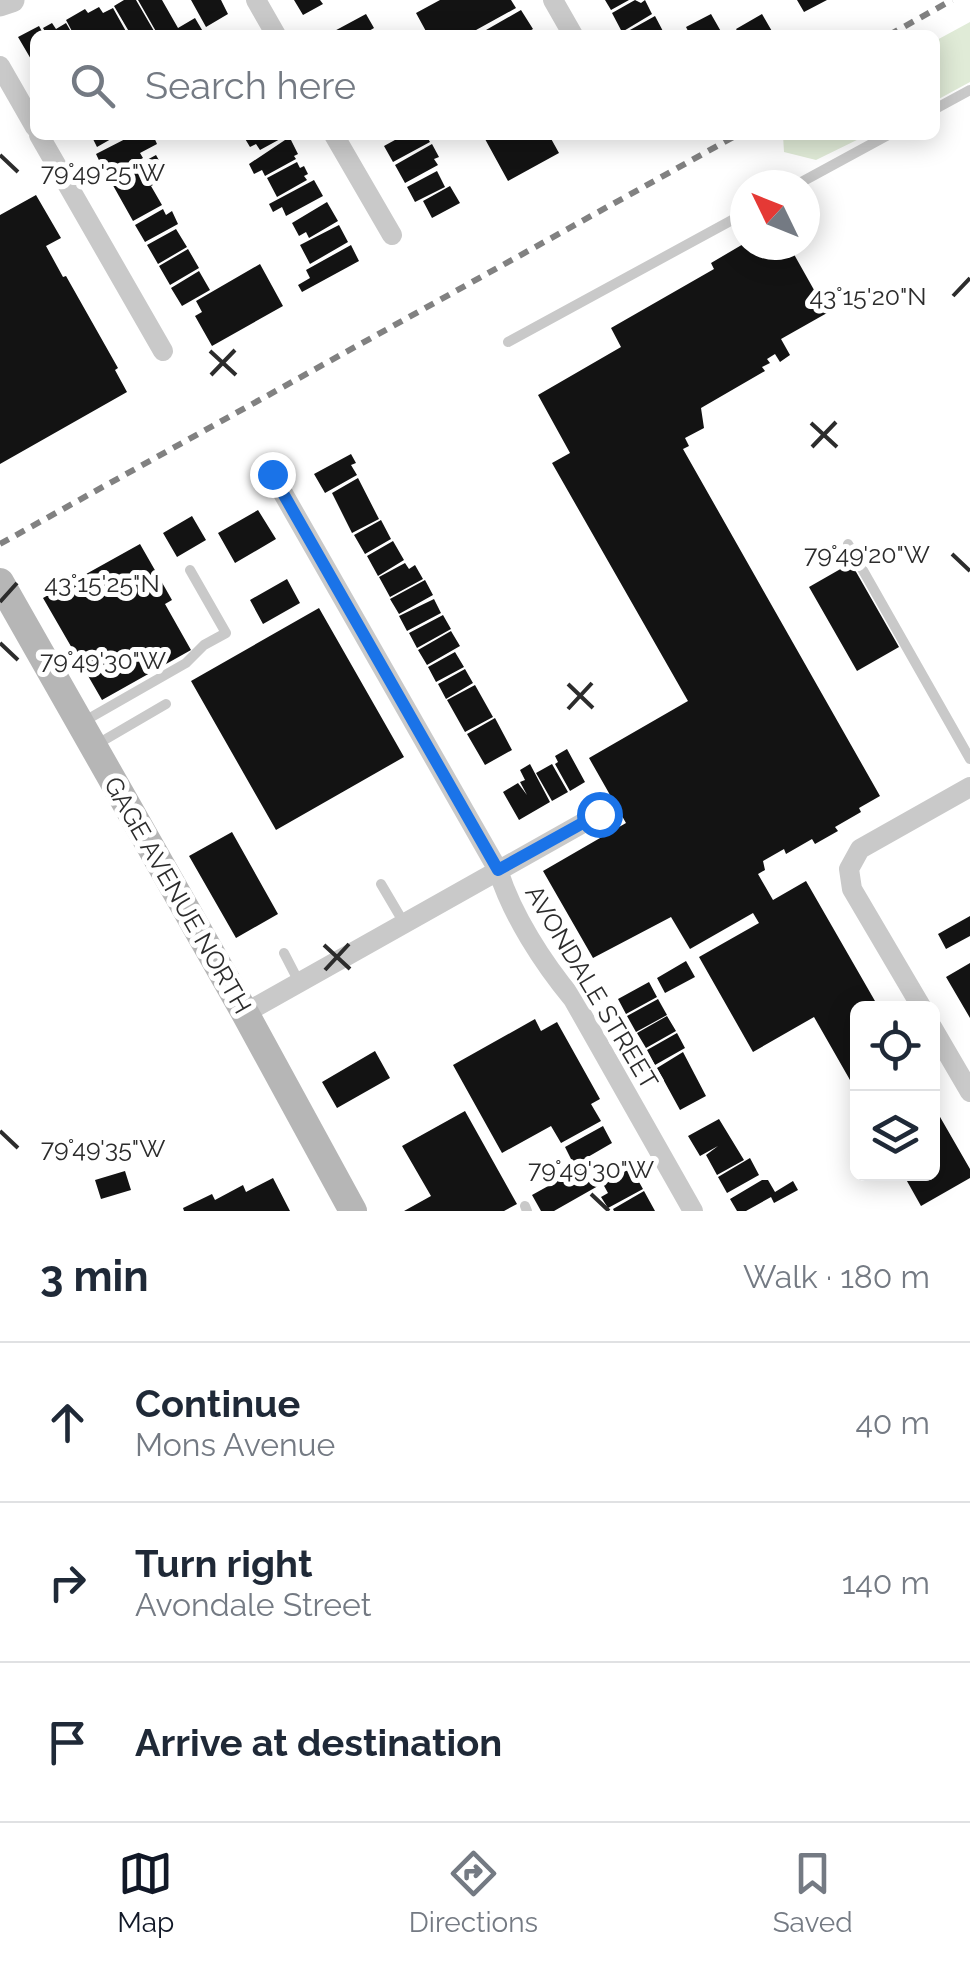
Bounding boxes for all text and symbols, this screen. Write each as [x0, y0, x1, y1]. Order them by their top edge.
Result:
search box [30, 30, 940, 140]
icon: search [65, 58, 120, 113]
text: Search here [145, 63, 356, 108]
text: 79°49'25"W [41, 157, 165, 187]
north arrow [730, 170, 820, 260]
text: 43°15'20"N [809, 281, 927, 311]
route end [250, 452, 296, 498]
text: 79°49'20"W [804, 539, 930, 569]
text: 43°15'25"N [44, 568, 160, 598]
text: 79°49'30"W [40, 645, 166, 675]
street label: GAGE AVENUE NORTH [98, 771, 258, 1019]
route start [577, 792, 623, 838]
street label: AVONDALE STREET [519, 880, 665, 1094]
map controls [850, 1001, 940, 1181]
button: locate [850, 1001, 940, 1091]
button: layers [850, 1091, 940, 1181]
text: 79°49'35"W [41, 1133, 165, 1163]
text: 79°49'30"W [528, 1154, 654, 1184]
text: 3 min [40, 1252, 149, 1301]
text: Walk · 180 m [743, 1258, 930, 1295]
text: Continue [135, 1381, 300, 1426]
icon: ahead [40, 1395, 95, 1450]
text: 40 m [855, 1404, 930, 1441]
text: Mons Avenue [135, 1426, 335, 1463]
text: Turn right [135, 1541, 312, 1586]
icon: right [40, 1555, 95, 1610]
text: 140 m [842, 1564, 930, 1601]
text: Avondale Street [135, 1586, 371, 1623]
icon: arrive [40, 1715, 95, 1770]
text: Arrive at destination [135, 1720, 502, 1765]
tab: Map [117, 1846, 174, 1939]
tab: Directions [409, 1846, 538, 1939]
tab: Saved [773, 1846, 853, 1939]

